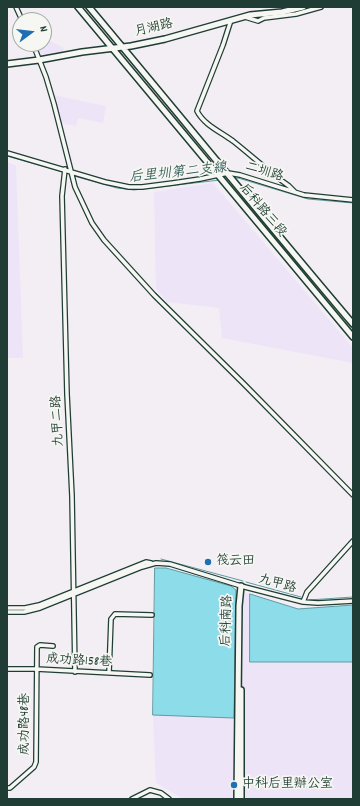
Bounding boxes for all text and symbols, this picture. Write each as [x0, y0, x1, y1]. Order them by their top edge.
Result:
north arrow [12, 12, 52, 52]
street label: 月湖路 [133, 17, 175, 41]
text: N [34, 24, 51, 34]
street label: 二圳路 [243, 160, 285, 186]
water label: 后里圳第二支線 [128, 161, 228, 187]
street label: 后科路三段 [235, 181, 289, 241]
street label: 九甲二路 [50, 395, 68, 447]
place label: 筏云田 [216, 554, 255, 570]
marker: 筏云田 [203, 557, 213, 567]
street label: 九甲路 [256, 572, 298, 598]
street label: 后科南路 [219, 595, 237, 647]
street label: 成功路158巷 [46, 652, 112, 672]
street label: 成功路48巷 [18, 693, 34, 755]
place label: 中科后里辦公室 [242, 777, 333, 793]
marker: 中科后里辦公室 [229, 780, 239, 790]

